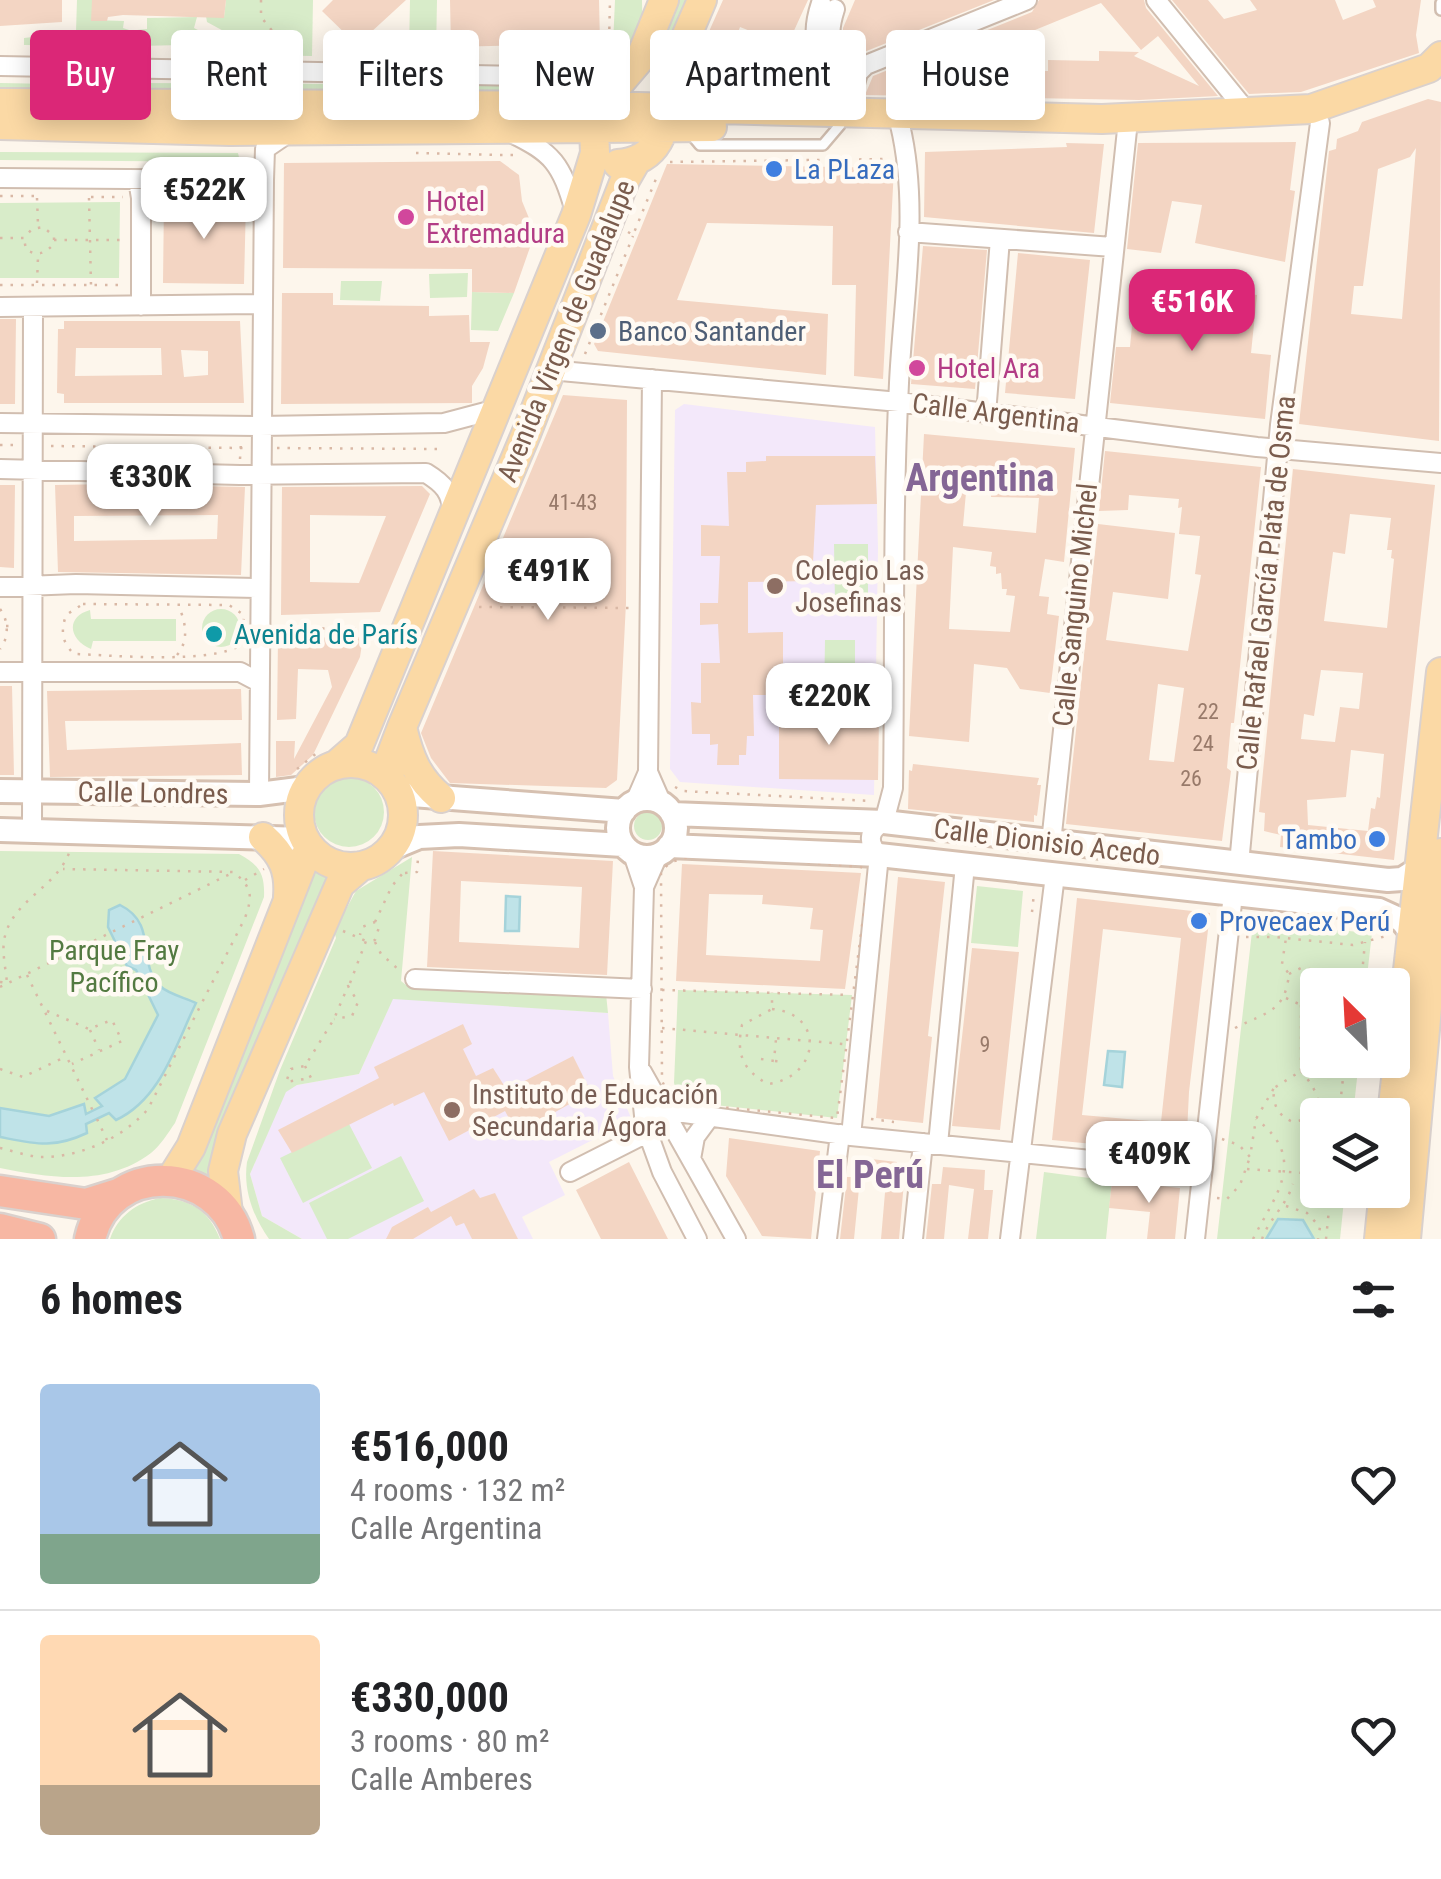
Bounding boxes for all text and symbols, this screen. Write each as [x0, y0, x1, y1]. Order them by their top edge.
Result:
chip: Buy [30, 30, 151, 120]
chip: Rent [171, 30, 303, 120]
chip: Filters [323, 30, 479, 120]
chip: New [499, 30, 630, 120]
chip: Apartment [650, 30, 866, 120]
chip: House [886, 30, 1045, 120]
place label: La PLaza [794, 153, 895, 186]
pin: €522K [134, 157, 274, 242]
marker: La PLaza [763, 158, 785, 180]
text: €522K [163, 170, 245, 208]
street label: Avenida Virgen de Guadalupe [490, 175, 642, 487]
place label: Hotel Extremadura [426, 185, 565, 250]
marker: Hotel Extremadura [395, 206, 417, 228]
pin: €516K [1122, 269, 1262, 354]
text: €516K [1151, 282, 1233, 320]
place label: Banco Santander [618, 315, 806, 348]
marker: Banco Santander [587, 320, 609, 342]
place label: Hotel Ara [937, 352, 1040, 385]
marker: Hotel Ara [906, 357, 928, 379]
street label: Calle Argentina [910, 386, 1082, 440]
street label: Calle Rafael García Plata de Osma [1230, 394, 1302, 772]
pin: €330K [80, 444, 220, 529]
district label: Argentina [906, 456, 1054, 500]
text: €330K [109, 457, 191, 495]
street label: Calle Sanguino Michel [1046, 482, 1104, 728]
house number: 41-43 [549, 490, 597, 515]
pin: €491K [478, 538, 618, 623]
text: €491K [507, 551, 589, 589]
place label: Colegio Las Josefinas [795, 554, 925, 619]
marker: Colegio Las Josefinas [764, 575, 786, 597]
place label: Avenida de París [234, 618, 418, 651]
marker: Avenida de París [203, 623, 225, 645]
pin: €220K [759, 663, 899, 748]
text: €220K [788, 676, 870, 714]
house number: 22 [1197, 699, 1219, 724]
house number: 24 [1192, 731, 1214, 756]
house number: 26 [1180, 766, 1202, 791]
street label: Calle Londres [77, 775, 229, 811]
street label: Calle Dionisio Acedo [932, 812, 1162, 872]
place label: Tambo [1282, 823, 1357, 856]
marker: Tambo [1366, 828, 1388, 850]
place label: Provecaex Perú [1219, 905, 1390, 938]
marker: Provecaex Perú [1188, 910, 1210, 932]
park label: Parque Fray Pacífico [49, 934, 179, 999]
north arrow [1300, 968, 1410, 1078]
map controls [1300, 968, 1410, 1208]
house number: 9 [980, 1032, 990, 1057]
place label: Instituto de Educación Secundaria Ágora [472, 1078, 718, 1143]
button: layers [1300, 1098, 1410, 1208]
marker: Instituto de Educación Secundaria Ágora [441, 1099, 463, 1121]
pin: €409K [1079, 1121, 1219, 1206]
text: €409K [1108, 1134, 1190, 1172]
district label: El Perú [816, 1153, 924, 1197]
icon: filters [1346, 1272, 1401, 1327]
text: 6 homes [40, 1275, 183, 1324]
text: €516,000 [350, 1422, 509, 1471]
icon: home [120, 1424, 240, 1544]
icon: heart [1346, 1457, 1401, 1512]
text: 4 rooms · 132 m² [350, 1471, 565, 1509]
text: Calle Argentina [350, 1509, 542, 1547]
text: €330,000 [350, 1673, 509, 1722]
icon: home [120, 1675, 240, 1795]
icon: heart [1346, 1708, 1401, 1763]
text: 3 rooms · 80 m² [350, 1722, 549, 1760]
text: Calle Amberes [350, 1760, 533, 1798]

